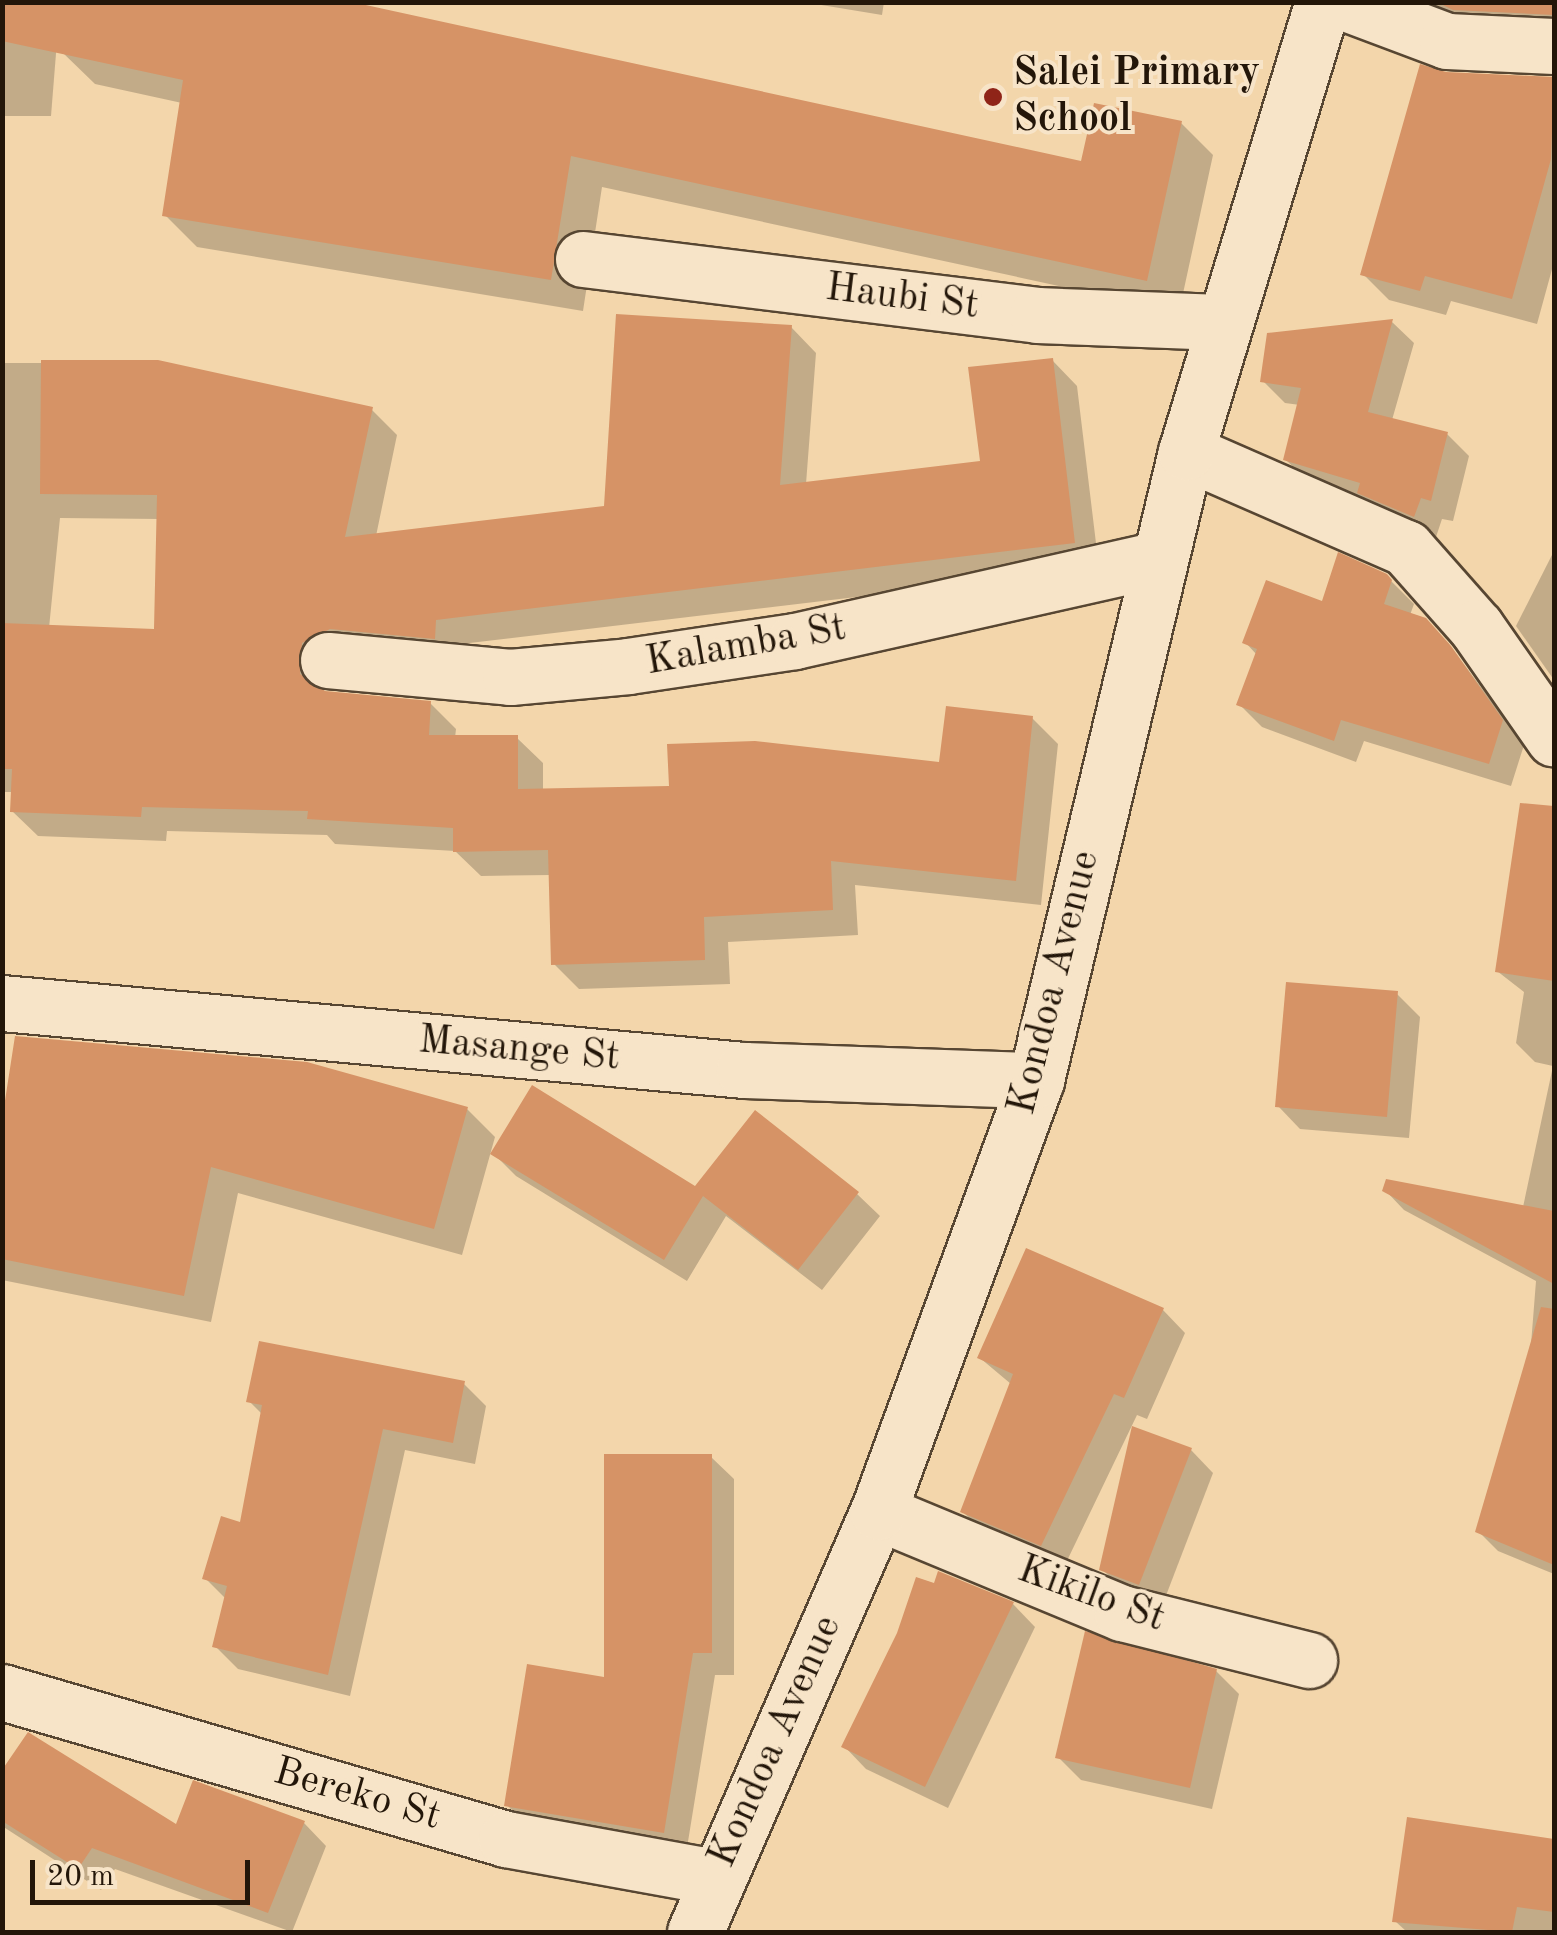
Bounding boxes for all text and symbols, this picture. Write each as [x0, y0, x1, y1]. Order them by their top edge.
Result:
place label: Salei Primary School [1013, 50, 1260, 144]
marker: Salei Primary School [982, 86, 1004, 108]
street label: Haubi St [823, 265, 981, 331]
street label: Kalamba St [642, 605, 850, 687]
street label: Kondoa Avenue [999, 846, 1111, 1120]
street label: Masange St [416, 1017, 622, 1083]
street label: Kikilo St [1011, 1546, 1171, 1644]
street label: Kondoa Avenue [699, 1609, 853, 1875]
street label: Bereko St [268, 1748, 446, 1842]
scale bar [35, 1840, 255, 1902]
text: 20 m [47, 1862, 114, 1892]

